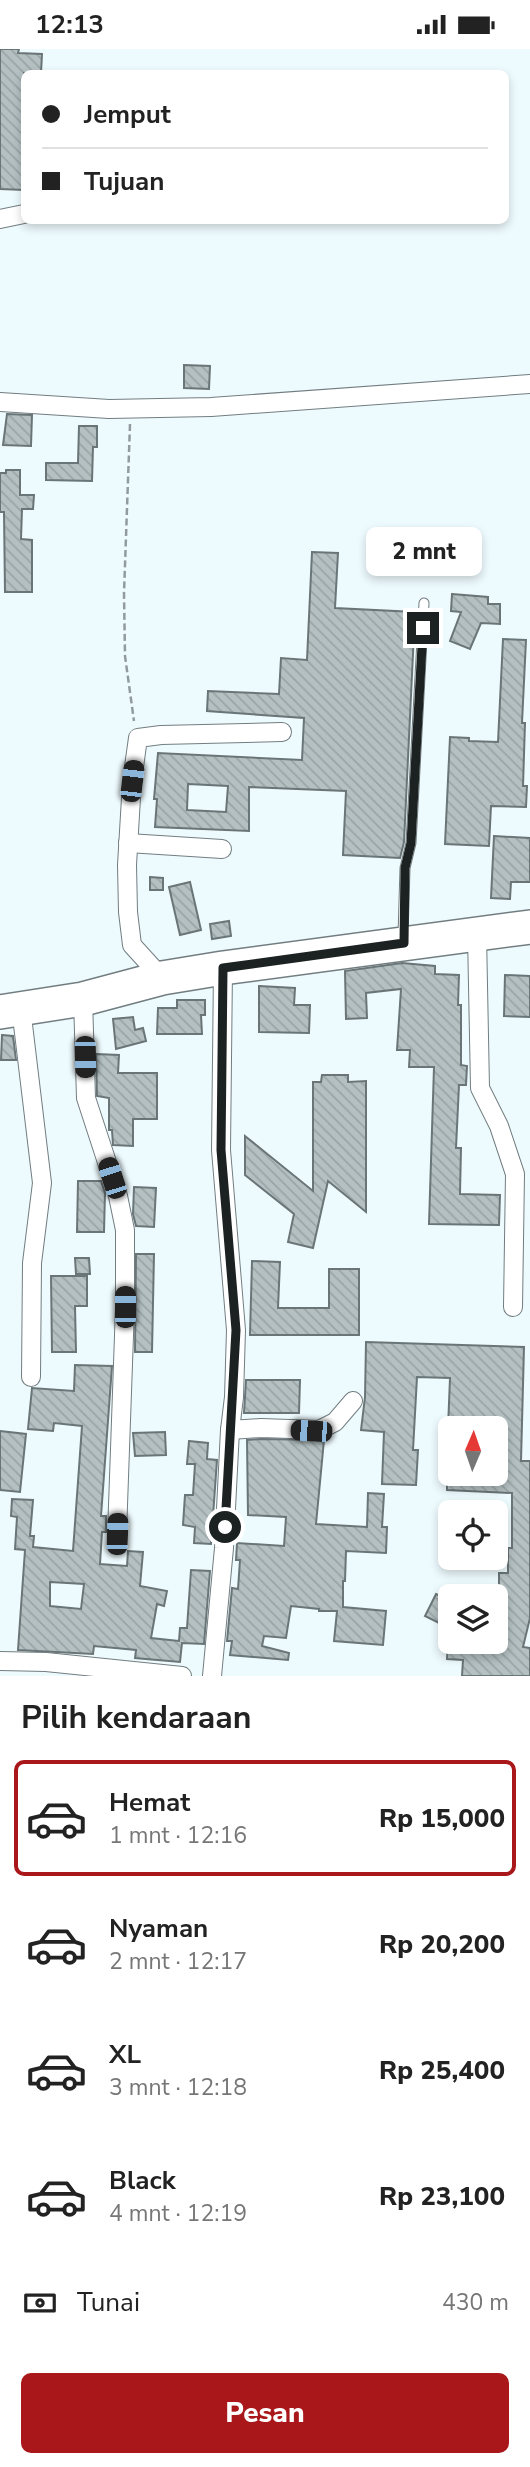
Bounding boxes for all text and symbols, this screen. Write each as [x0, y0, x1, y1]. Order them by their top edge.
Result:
text: 12:13 [35, 7, 104, 42]
text: Jemput [84, 97, 171, 132]
text: Tujuan [84, 164, 164, 199]
callout: 2 mnt [365, 526, 481, 575]
text: 2 mnt [392, 536, 456, 567]
route end [407, 612, 439, 644]
car [120, 759, 145, 803]
car [75, 1036, 96, 1078]
car [96, 1155, 129, 1201]
car [115, 1286, 136, 1328]
north arrow [438, 1416, 508, 1486]
map controls [438, 1416, 508, 1654]
car [290, 1419, 333, 1443]
button: locate [438, 1500, 508, 1570]
route start [209, 1511, 241, 1543]
car [106, 1513, 129, 1555]
button: layers [438, 1584, 508, 1654]
text: Pilih kendaraan [21, 1696, 251, 1739]
text: Hemat [109, 1785, 190, 1820]
icon: car [25, 1787, 88, 1850]
text: Rp 15,000 [379, 1801, 505, 1836]
text: 1 mnt · 12:16 [109, 1820, 247, 1851]
text: Nyaman [109, 1911, 208, 1946]
icon: car [25, 1913, 88, 1976]
text: Rp 20,200 [379, 1927, 505, 1962]
text: 2 mnt · 12:17 [109, 1946, 247, 1977]
text: XL [109, 2037, 141, 2072]
icon: car [25, 2039, 88, 2102]
text: Rp 25,400 [379, 2053, 505, 2088]
text: 3 mnt · 12:18 [109, 2072, 247, 2103]
text: Black [109, 2163, 176, 2198]
icon: car [25, 2165, 88, 2228]
text: Rp 23,100 [379, 2179, 505, 2214]
text: 4 mnt · 12:19 [109, 2198, 247, 2229]
icon: cash [21, 2284, 59, 2322]
text: Tunai [77, 2285, 140, 2320]
text: 430 m [442, 2287, 509, 2318]
button: Pesan [21, 2373, 509, 2453]

